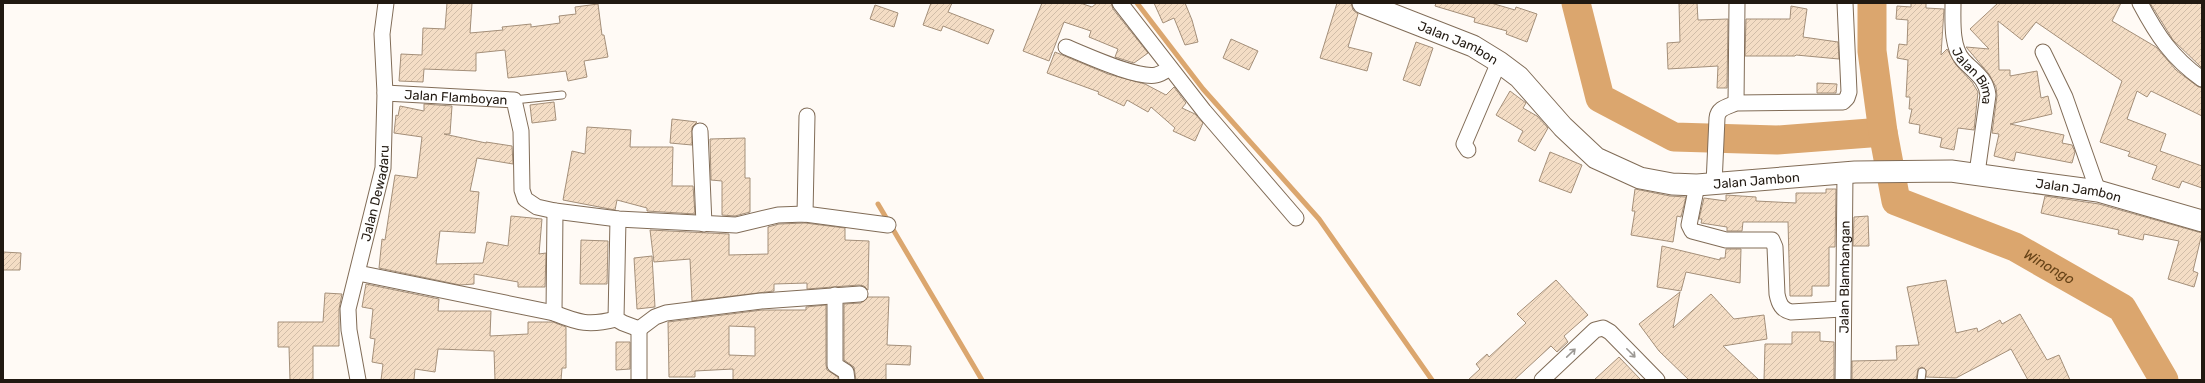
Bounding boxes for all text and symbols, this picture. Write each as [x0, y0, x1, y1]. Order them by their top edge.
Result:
street label: Jalan Jambon [1416, 18, 1501, 68]
street label: Jalan Bima [1949, 45, 1995, 105]
street label: Jalan Flamboyan [404, 87, 508, 108]
street label: Jalan Dewadaru [358, 145, 392, 243]
street label: Jalan Jambon [1713, 170, 1800, 192]
street label: Jalan Jambon [2035, 176, 2123, 205]
street label: Jalan Blambangan [1836, 220, 1853, 334]
water label: Winongo [2021, 246, 2077, 288]
one-way arrow [1566, 348, 1576, 358]
one-way arrow [1626, 348, 1636, 358]

